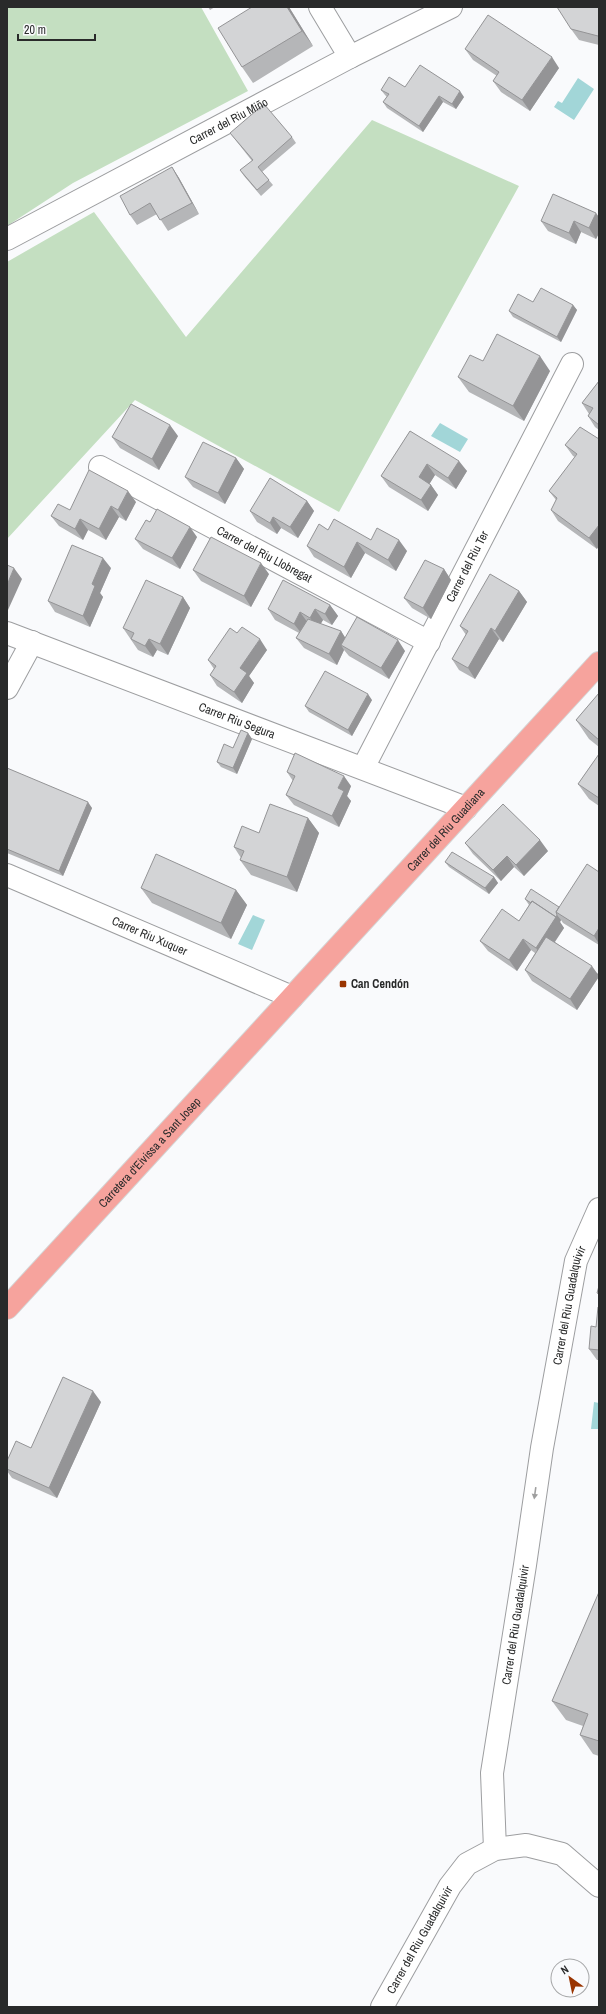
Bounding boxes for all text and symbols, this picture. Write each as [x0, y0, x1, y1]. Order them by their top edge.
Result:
scale bar [18, 16, 95, 42]
text: 20 m [24, 22, 46, 38]
street label: Carrer del Riu Miño [187, 94, 271, 149]
street label: Carrer del Riu Llobregat [214, 522, 315, 586]
street label: Carrer del Riu Ter [442, 527, 493, 605]
street label: Carrer Riu Segura [196, 699, 278, 743]
street label: Carrer del Riu Guadiana [403, 784, 489, 875]
street label: Carrer Riu Xuquer [109, 913, 190, 959]
place label: Can Cendón [351, 976, 409, 992]
marker: Can Cendón [338, 979, 348, 989]
street label: Carretera d'Eivissa a Sant Josep [95, 1094, 204, 1211]
street label: Carrer del Riu Guadalquivir [549, 1243, 590, 1366]
one-way arrow [532, 1487, 538, 1499]
street label: Carrer del Riu Guadalquivir [498, 1563, 533, 1686]
street label: Carrer del Riu Guadalquivir [383, 1883, 457, 1997]
north arrow [550, 1958, 590, 1998]
text: N [558, 1962, 571, 1977]

